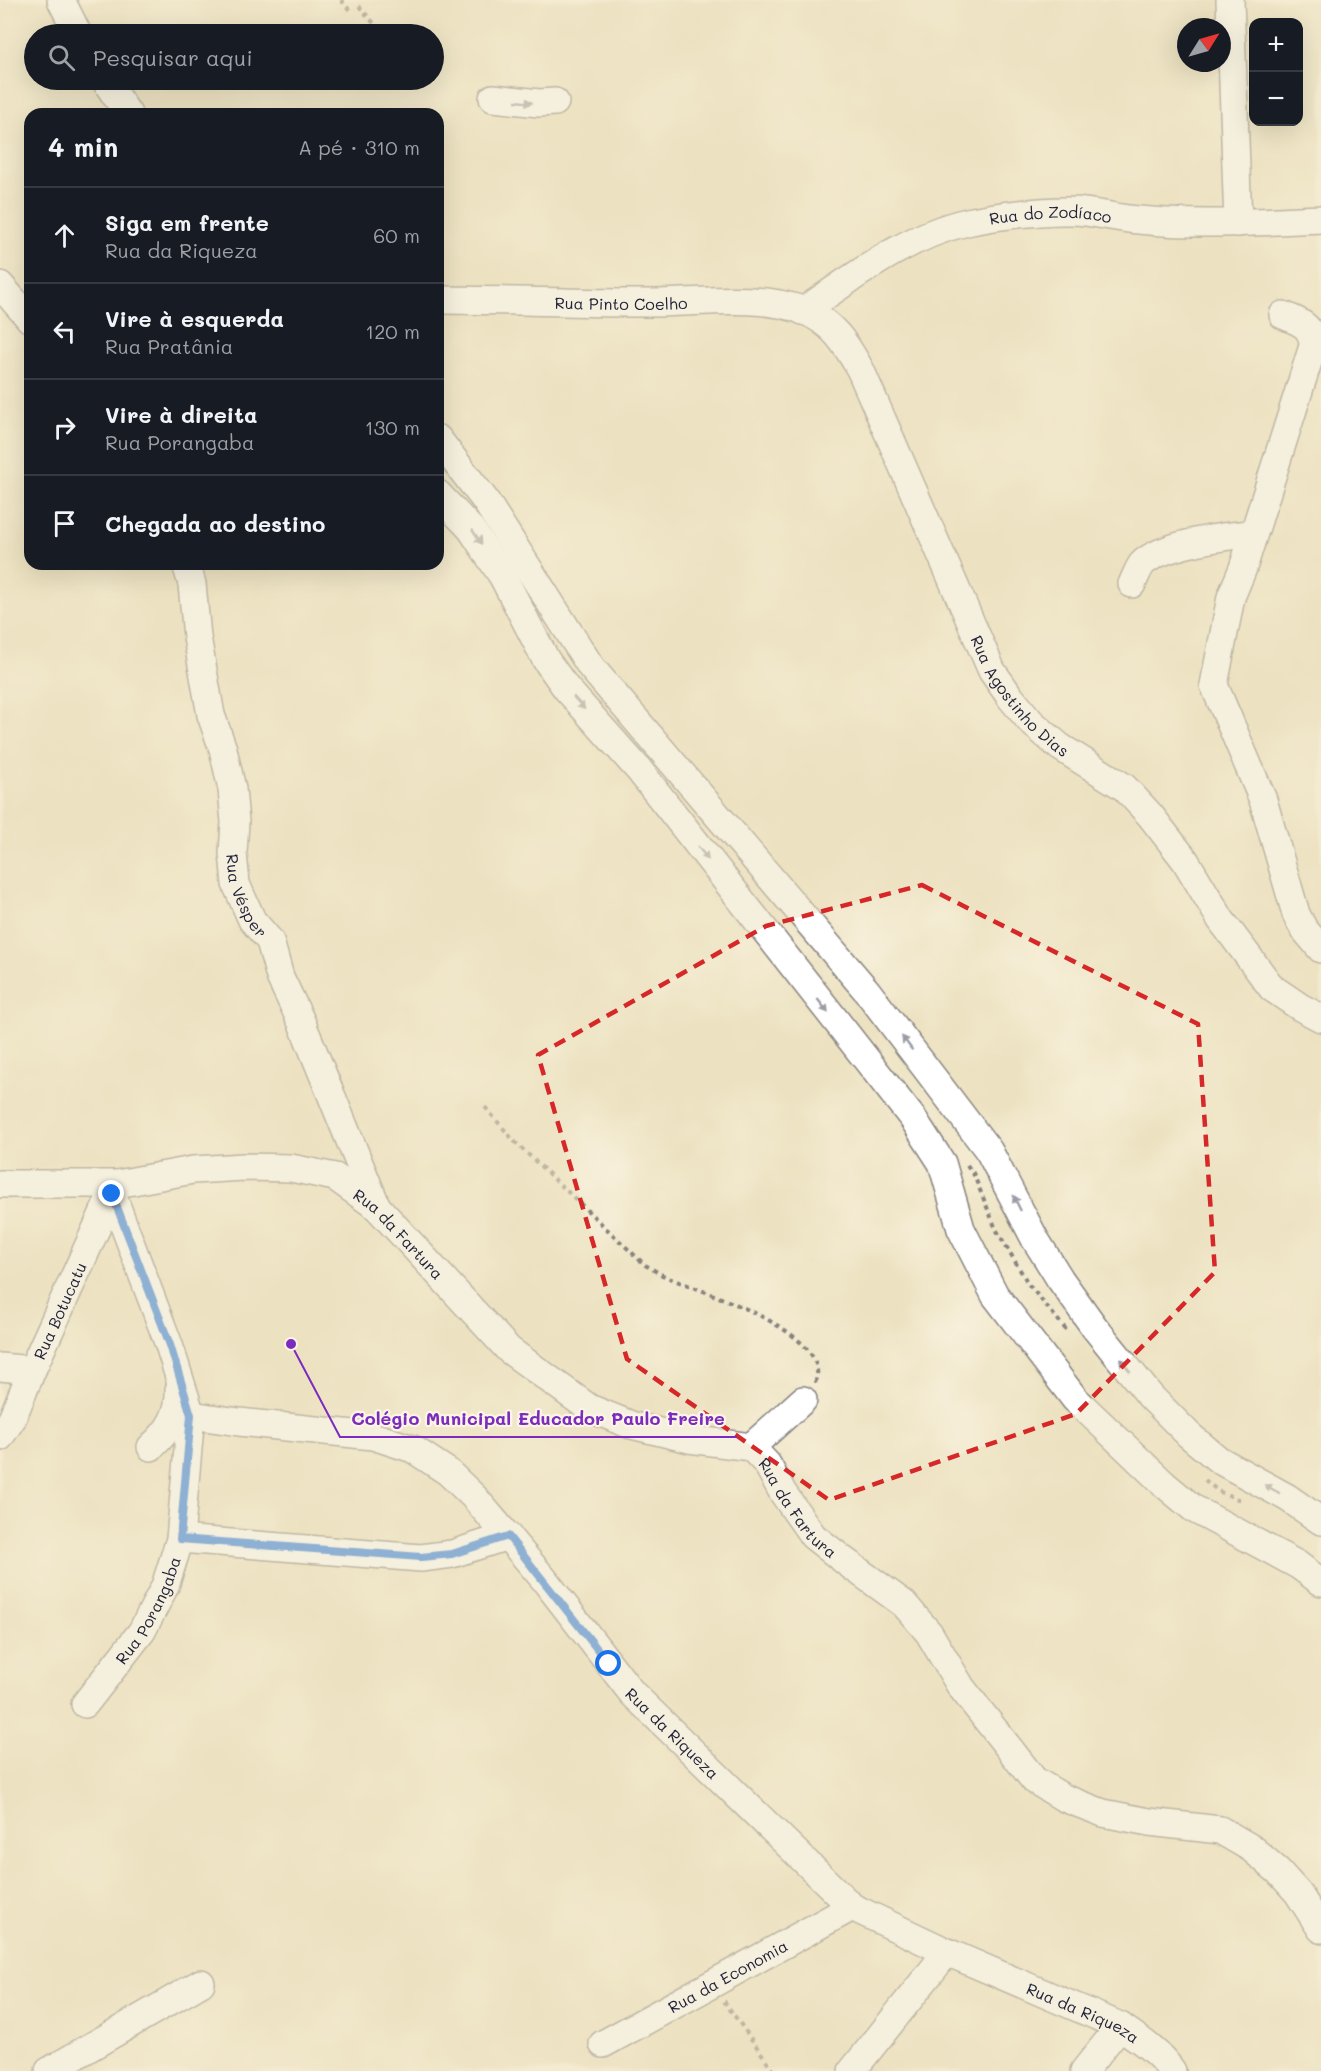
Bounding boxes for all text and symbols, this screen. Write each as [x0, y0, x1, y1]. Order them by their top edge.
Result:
north arrow [1177, 18, 1231, 72]
map controls [1249, 18, 1303, 126]
button: + [1249, 18, 1303, 72]
search box [24, 24, 444, 90]
icon: search [45, 41, 78, 74]
text: Pesquisar aqui [93, 43, 253, 72]
button: − [1249, 72, 1303, 126]
one-way arrow [515, 97, 534, 107]
text: 4 min [48, 130, 118, 164]
text: A pé · 310 m [298, 134, 420, 160]
street label: Rua do Zodíaco [988, 200, 1114, 228]
text: Siga em frente [105, 208, 269, 237]
icon: ahead [48, 219, 81, 252]
text: 60 m [373, 222, 420, 248]
text: Rua da Riqueza [105, 237, 258, 263]
street label: Rua Pinto Coelho [554, 291, 688, 314]
text: Vire à esquerda [105, 304, 284, 333]
icon: left [48, 315, 81, 348]
text: 120 m [365, 318, 420, 344]
text: Rua Pratânia [105, 333, 233, 359]
text: Vire à direita [105, 400, 258, 429]
icon: right [48, 411, 81, 444]
text: 130 m [365, 414, 420, 440]
text: Rua Porangaba [105, 429, 255, 455]
icon: arrive [48, 507, 81, 540]
text: Chegada ao destino [105, 509, 325, 538]
one-way arrow [471, 529, 483, 545]
street label: Rua Agostinho Dias [967, 632, 1073, 761]
one-way arrow [572, 695, 586, 710]
one-way arrow [697, 845, 709, 860]
street label: Rua Vésper [223, 853, 273, 942]
one-way arrow [817, 999, 829, 1014]
one-way arrow [901, 1035, 913, 1050]
route end [98, 1180, 124, 1206]
street label: Rua da Fartura [350, 1183, 449, 1283]
one-way arrow [1012, 1194, 1022, 1211]
street label: Rua Botucatu [28, 1258, 90, 1362]
one-way arrow [1118, 1357, 1131, 1373]
callout: Colégio Municipal Educador Paulo Freire [340, 1401, 737, 1437]
text: Colégio Municipal Educador Paulo Freire [351, 1406, 725, 1430]
street label: Rua da Fartura [755, 1452, 842, 1562]
one-way arrow [1263, 1484, 1280, 1494]
street label: Rua Porangaba [110, 1554, 184, 1668]
route start [595, 1650, 621, 1676]
street label: Rua da Riqueza [622, 1683, 724, 1783]
street label: Rua da Economia [664, 1934, 791, 2017]
street label: Rua da Riqueza [1024, 1977, 1144, 2047]

